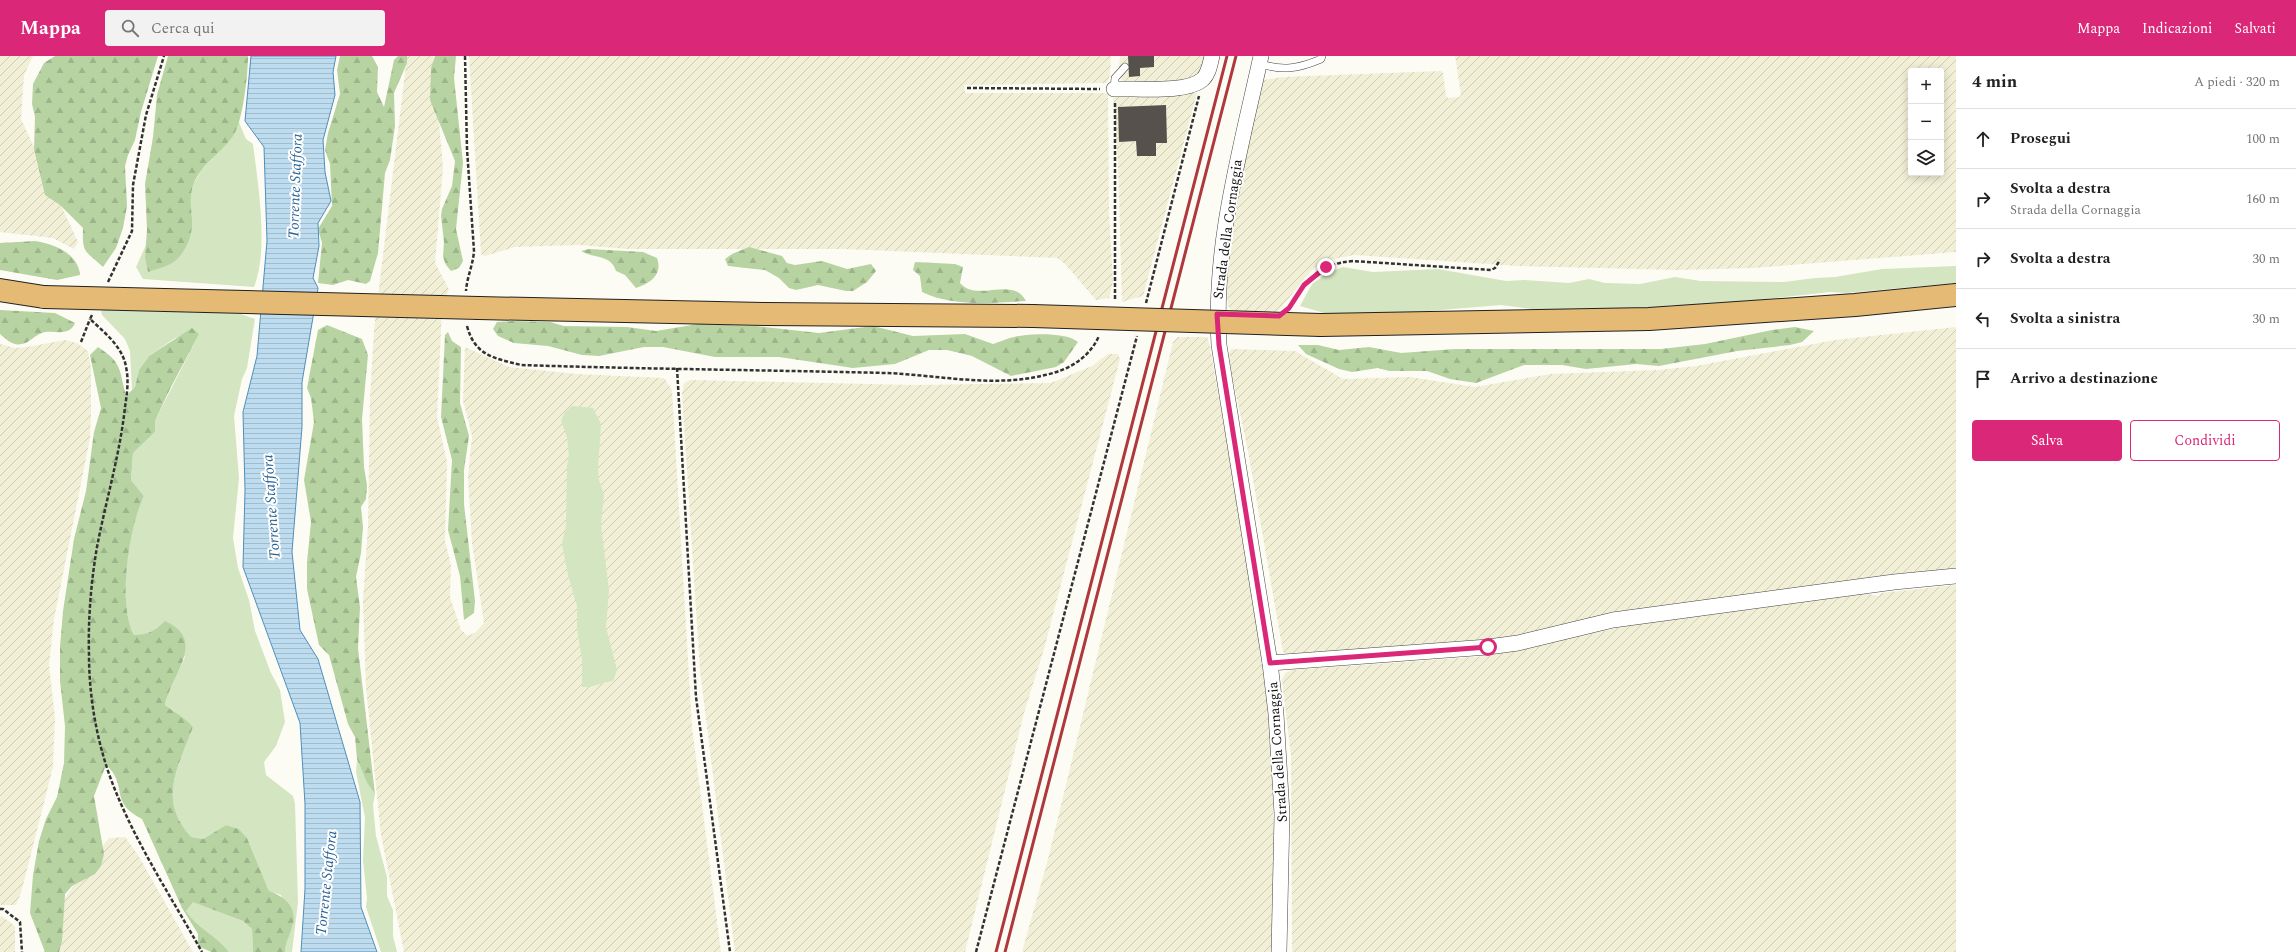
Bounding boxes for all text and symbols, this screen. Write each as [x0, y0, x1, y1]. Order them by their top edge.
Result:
search box [105, 10, 385, 46]
text: Mappa [20, 14, 81, 43]
icon: search [119, 17, 141, 39]
text: Cerca qui [151, 17, 215, 40]
text: Mappa [2077, 18, 2120, 39]
text: Indicazioni [2142, 18, 2212, 39]
text: Salvati [2234, 18, 2276, 39]
map controls [1908, 68, 1944, 176]
button: + [1908, 68, 1944, 104]
text: 4 min [1972, 69, 2017, 95]
text: A piedi · 320 m [2194, 72, 2280, 92]
button: − [1908, 104, 1944, 140]
text: Prosegui [2010, 127, 2071, 150]
icon: ahead [1972, 128, 1994, 150]
text: 100 m [2246, 129, 2280, 149]
water label: Torrente Staffora [282, 133, 309, 239]
button: layers [1908, 140, 1944, 176]
street label: Strada della Cornaggia [1207, 158, 1248, 300]
text: Svolta a destra [2010, 177, 2111, 200]
icon: right [1972, 188, 1994, 210]
text: 160 m [2246, 189, 2280, 209]
text: Strada della Cornaggia [2010, 200, 2141, 220]
text: Svolta a destra [2010, 247, 2111, 270]
icon: right [1972, 248, 1994, 270]
text: 30 m [2253, 249, 2280, 269]
route end [1317, 258, 1335, 276]
text: Svolta a sinistra [2010, 307, 2120, 330]
icon: left [1972, 308, 1994, 330]
text: 30 m [2253, 309, 2280, 329]
text: Arrivo a destinazione [2010, 367, 2158, 390]
icon: arrive [1972, 368, 1994, 390]
button: Salva [1972, 420, 2122, 461]
button: Condividi [2130, 420, 2280, 461]
water label: Torrente Staffora [256, 453, 287, 560]
route start [1479, 638, 1497, 656]
street label: Strada della Cornaggia [1262, 681, 1293, 823]
water label: Torrente Staffora [310, 829, 343, 936]

